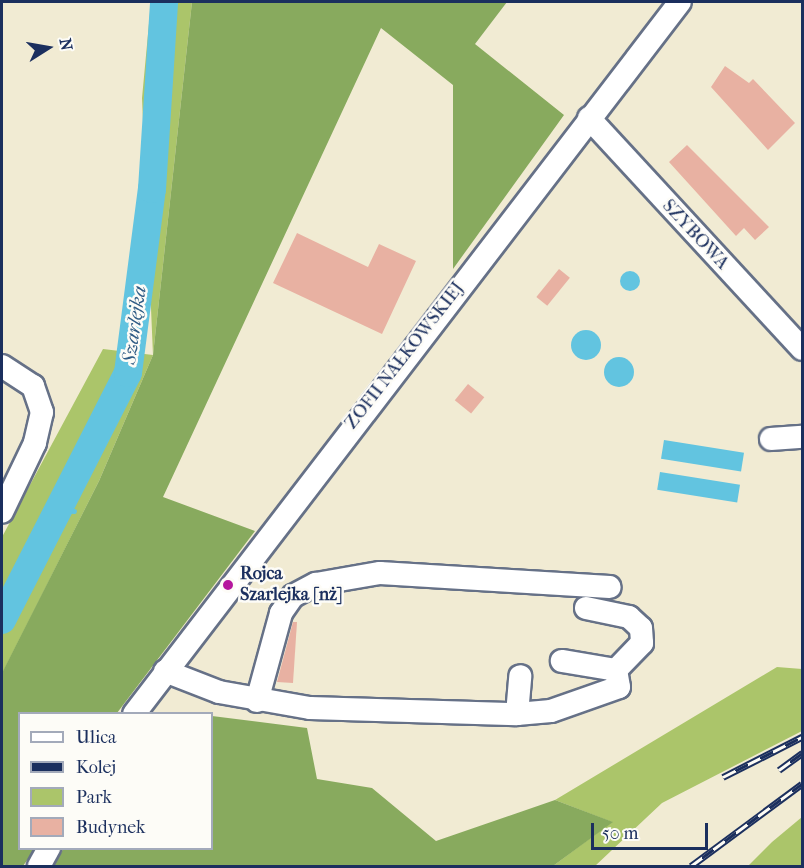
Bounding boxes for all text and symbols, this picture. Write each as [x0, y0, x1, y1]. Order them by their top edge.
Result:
north arrow [18, 18, 78, 78]
text: N [56, 37, 77, 52]
street label: SZYBOWA [657, 196, 733, 274]
street label: ZOFII NAŁKOWSKIEJ [341, 278, 469, 434]
water label: Szarlejka [117, 284, 151, 366]
place label: Rojca Szarlejka [nż] [240, 564, 343, 606]
marker: Rojca Szarlejka [nż] [221, 578, 235, 592]
legend [18, 712, 213, 850]
text: Ulica [76, 727, 116, 748]
text: Kolej [76, 757, 116, 778]
text: Park [76, 787, 112, 808]
scale bar [594, 811, 711, 849]
text: Budynek [76, 817, 145, 838]
text: 50 m [602, 823, 638, 844]

